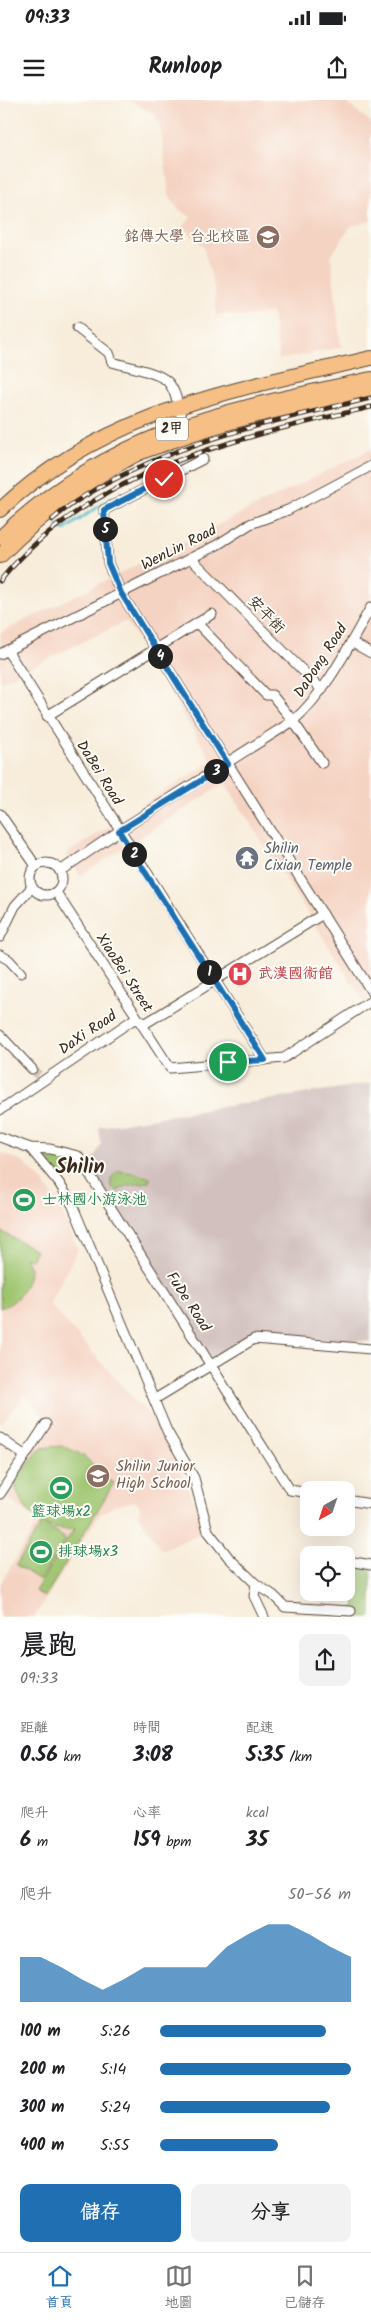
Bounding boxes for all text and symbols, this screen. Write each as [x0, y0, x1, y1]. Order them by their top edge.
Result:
text: 09:33 [25, 3, 70, 33]
text: Runloop [149, 50, 222, 85]
icon: menu [20, 54, 48, 82]
icon: share [323, 54, 351, 82]
school or university icon: 銘傳大學 台北校區 [255, 224, 281, 250]
place label: 銘傳大學 台北校區 [124, 225, 250, 249]
road number: 2甲 [156, 418, 188, 440]
pin [143, 458, 185, 500]
icon: check [150, 465, 178, 493]
pin: 5 [92, 516, 118, 542]
text: 5 [102, 518, 109, 540]
street label: WenLin Road [137, 518, 222, 577]
street label: 安平街 [242, 590, 290, 640]
street label: DaDong Road [288, 619, 354, 703]
pin: 4 [148, 644, 172, 668]
text: 4 [157, 645, 164, 667]
street label: DaBei Road [70, 736, 129, 811]
pin: 3 [204, 758, 228, 784]
text: 3 [213, 760, 220, 782]
place label: Shilin Cixian Temple [264, 837, 352, 878]
pin: 2 [122, 842, 146, 866]
text: 2 [130, 843, 139, 865]
temple icon: Shilin Cixian Temple [234, 845, 260, 871]
street label: XiaoBei Street [89, 928, 159, 1018]
pin: 1 [196, 960, 222, 984]
text: 1 [207, 961, 212, 983]
hospital icon: 武漢國術館 [227, 961, 253, 987]
place label: 武漢國術館 [258, 962, 333, 986]
street label: DaXi Road [54, 1004, 122, 1061]
pin [207, 1041, 249, 1083]
icon: arrive [214, 1048, 242, 1076]
district label: Shilin [55, 1152, 105, 1184]
sports icon: 士林國小游泳池 [11, 1187, 37, 1213]
place label: 士林國小游泳池 [42, 1188, 147, 1212]
street label: FuDe Road [160, 1267, 217, 1337]
place label: Shilin Junior High School [116, 1455, 195, 1496]
school or university icon: Shilin Junior High School [85, 1463, 111, 1489]
sports icon: 籃球場x2 [48, 1475, 74, 1501]
north arrow [300, 1481, 355, 1536]
map controls [300, 1481, 355, 1601]
place label: 籃球場x2 [31, 1500, 91, 1524]
sports icon: 排球場x3 [28, 1539, 54, 1565]
place label: 排球場x3 [58, 1540, 118, 1564]
button: locate [300, 1546, 355, 1601]
text: 晨跑 [20, 1624, 76, 1669]
button: share [299, 1634, 351, 1686]
text: 09:33 [20, 1666, 58, 1691]
text: 距離 [20, 1717, 48, 1739]
text: 時間 [133, 1717, 161, 1739]
text: 配速 [246, 1717, 274, 1739]
text: 0.56 [20, 1739, 58, 1772]
text: 3:08 [133, 1739, 173, 1772]
text: 5:35 [246, 1739, 284, 1772]
text: km [58, 1746, 81, 1768]
text: /km [284, 1746, 312, 1768]
text: 爬升 [20, 1802, 48, 1824]
text: 心率 [133, 1802, 161, 1824]
text: kcal [246, 1802, 269, 1824]
text: 6 [20, 1824, 31, 1857]
text: 159 [133, 1824, 161, 1857]
text: 35 [246, 1824, 268, 1857]
text: m [31, 1831, 48, 1853]
text: bpm [161, 1831, 191, 1853]
text: 爬升 [20, 1882, 52, 1907]
text: 50–56 m [288, 1882, 351, 1907]
text: 100 m [20, 2019, 61, 2044]
text: 5:26 [100, 2019, 131, 2044]
text: 200 m [20, 2057, 65, 2082]
text: 5:14 [100, 2057, 126, 2082]
text: 300 m [20, 2095, 64, 2120]
text: 5:24 [100, 2095, 131, 2120]
text: 400 m [20, 2133, 64, 2158]
text: 5:55 [100, 2133, 130, 2158]
button: 儲存 [20, 2184, 181, 2242]
button: 分享 [191, 2184, 351, 2242]
tab: 首頁 [46, 2262, 74, 2314]
tab: 地圖 [165, 2262, 193, 2314]
tab: 已儲存 [284, 2262, 326, 2314]

